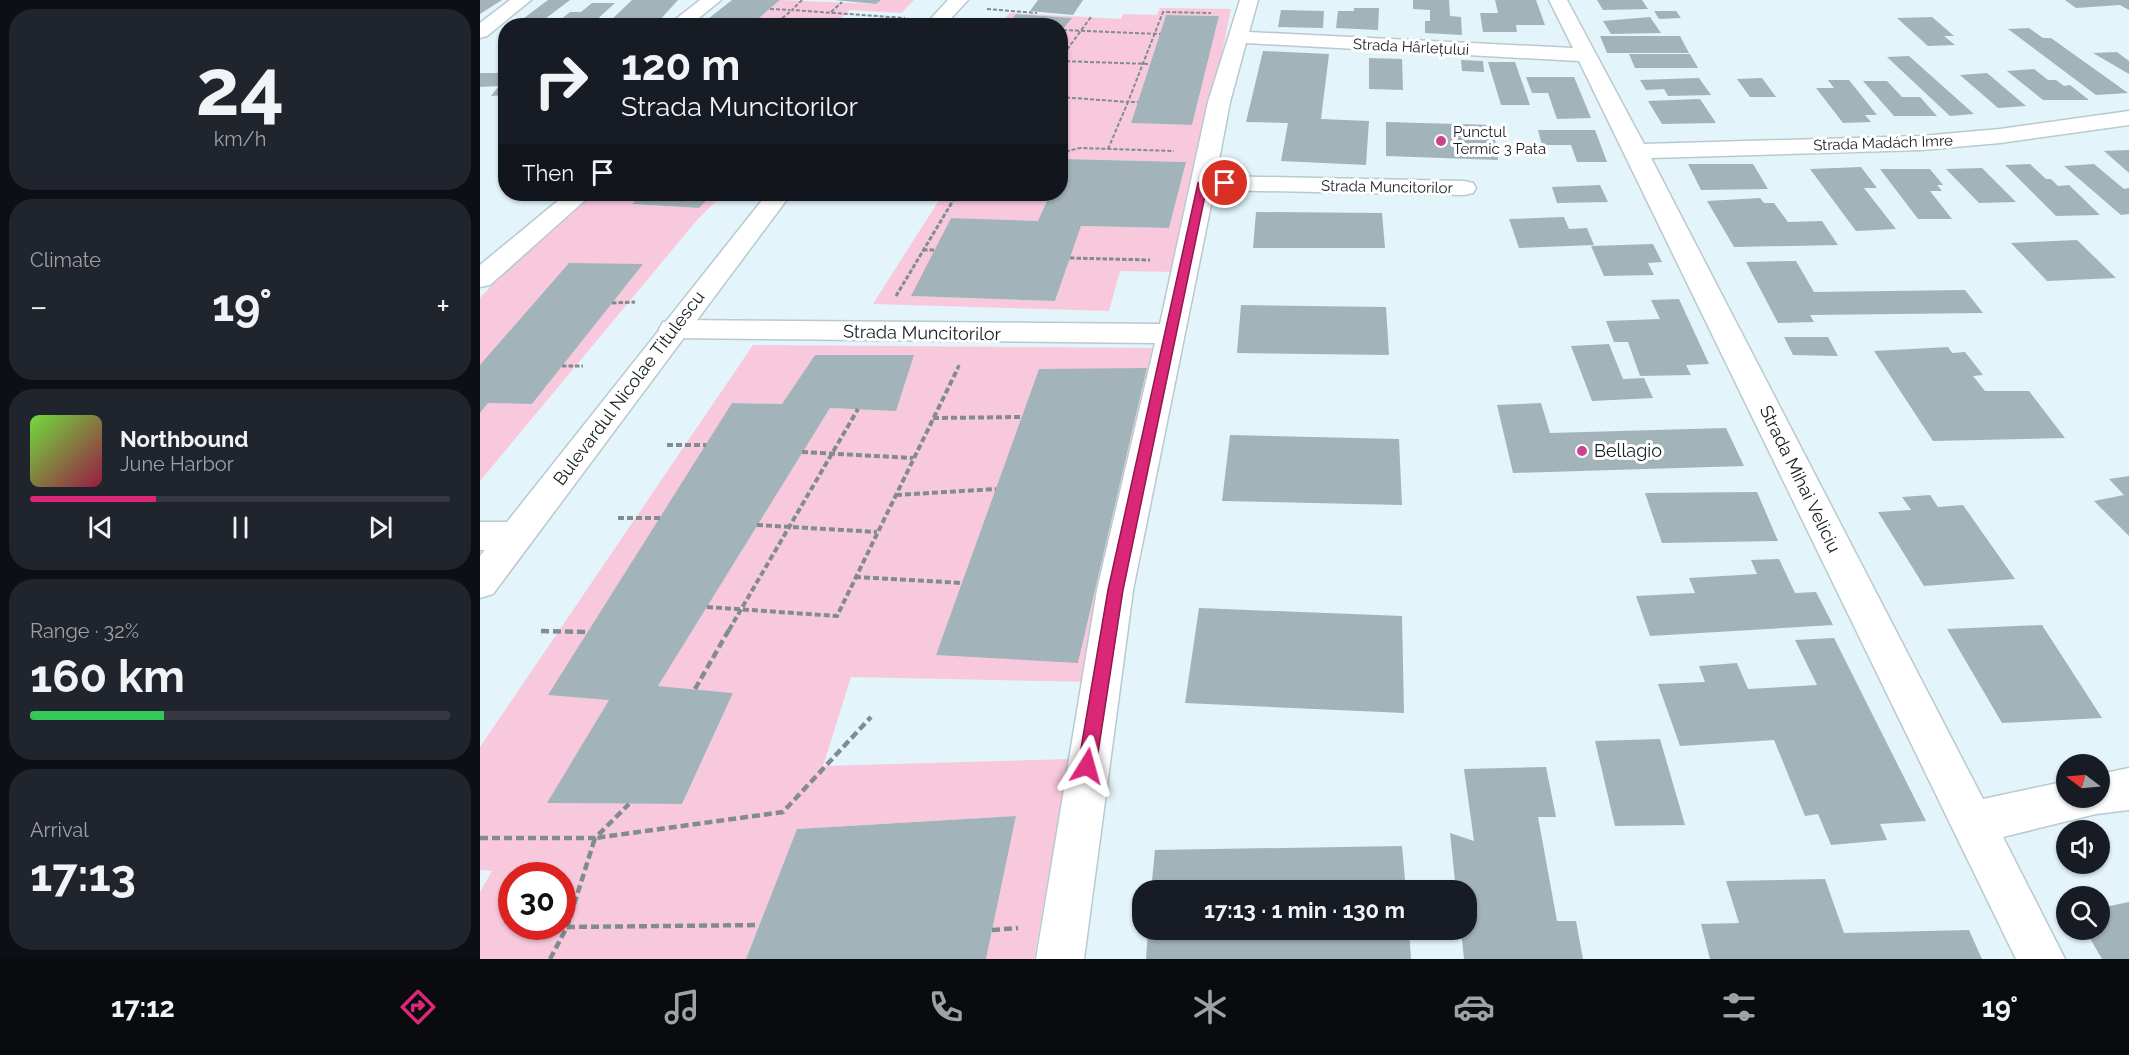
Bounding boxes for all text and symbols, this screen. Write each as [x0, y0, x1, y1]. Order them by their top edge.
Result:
street label: Strada Hârlețului [1353, 35, 1469, 59]
text: 120 m [621, 41, 740, 90]
text: 24 [196, 42, 284, 133]
icon: right [522, 42, 600, 120]
text: Strada Muncitorilor [621, 91, 858, 122]
place label: Punctul Termic 3 Pata [1453, 123, 1546, 158]
text: km/h [214, 127, 266, 151]
street label: Strada Madách Imre [1813, 132, 1953, 154]
marker: Punctul Termic 3 Pata [1434, 134, 1448, 148]
icon: arrive [586, 156, 619, 189]
pin [1199, 157, 1250, 208]
text: Then [522, 160, 574, 186]
icon: arrive [1208, 166, 1241, 199]
street label: Strada Muncitorilor [1321, 177, 1454, 197]
text: Climate [30, 248, 101, 272]
text: 19° [212, 279, 272, 332]
street label: Bulevardul Nicolae Titulescu [549, 286, 709, 489]
text: − [30, 287, 48, 326]
text: + [436, 287, 450, 326]
street label: Strada Muncitorilor [843, 321, 1002, 344]
street label: Strada Mihai Veliciu [1756, 402, 1845, 556]
text: Northbound [120, 426, 249, 452]
place label: Bellagio [1594, 440, 1662, 461]
marker: Bellagio [1575, 444, 1589, 458]
text: June Harbor [120, 452, 234, 476]
icon: previous [84, 511, 117, 544]
icon: pause [224, 511, 257, 544]
icon: next [364, 511, 397, 544]
text: Range · 32% [30, 619, 139, 643]
text: 160 km [30, 650, 185, 703]
position arrow [1055, 734, 1119, 798]
north arrow [2056, 754, 2110, 808]
map controls [2056, 754, 2110, 940]
text: Arrival [30, 818, 89, 842]
button: sound [2056, 820, 2110, 874]
text: 17:13 [30, 849, 136, 902]
speed limit sign: 30 [498, 862, 576, 940]
button: search [2056, 886, 2110, 940]
text: 17:13 · 1 min · 130 m [1204, 897, 1405, 923]
icon: directions [397, 986, 439, 1028]
icon: music [661, 986, 703, 1028]
icon: phone [925, 986, 967, 1028]
icon: climate [1189, 986, 1231, 1028]
icon: car [1453, 986, 1495, 1028]
icon: filters [1718, 986, 1760, 1028]
text: 17:12 [111, 992, 175, 1023]
text: 19° [1982, 992, 2018, 1023]

